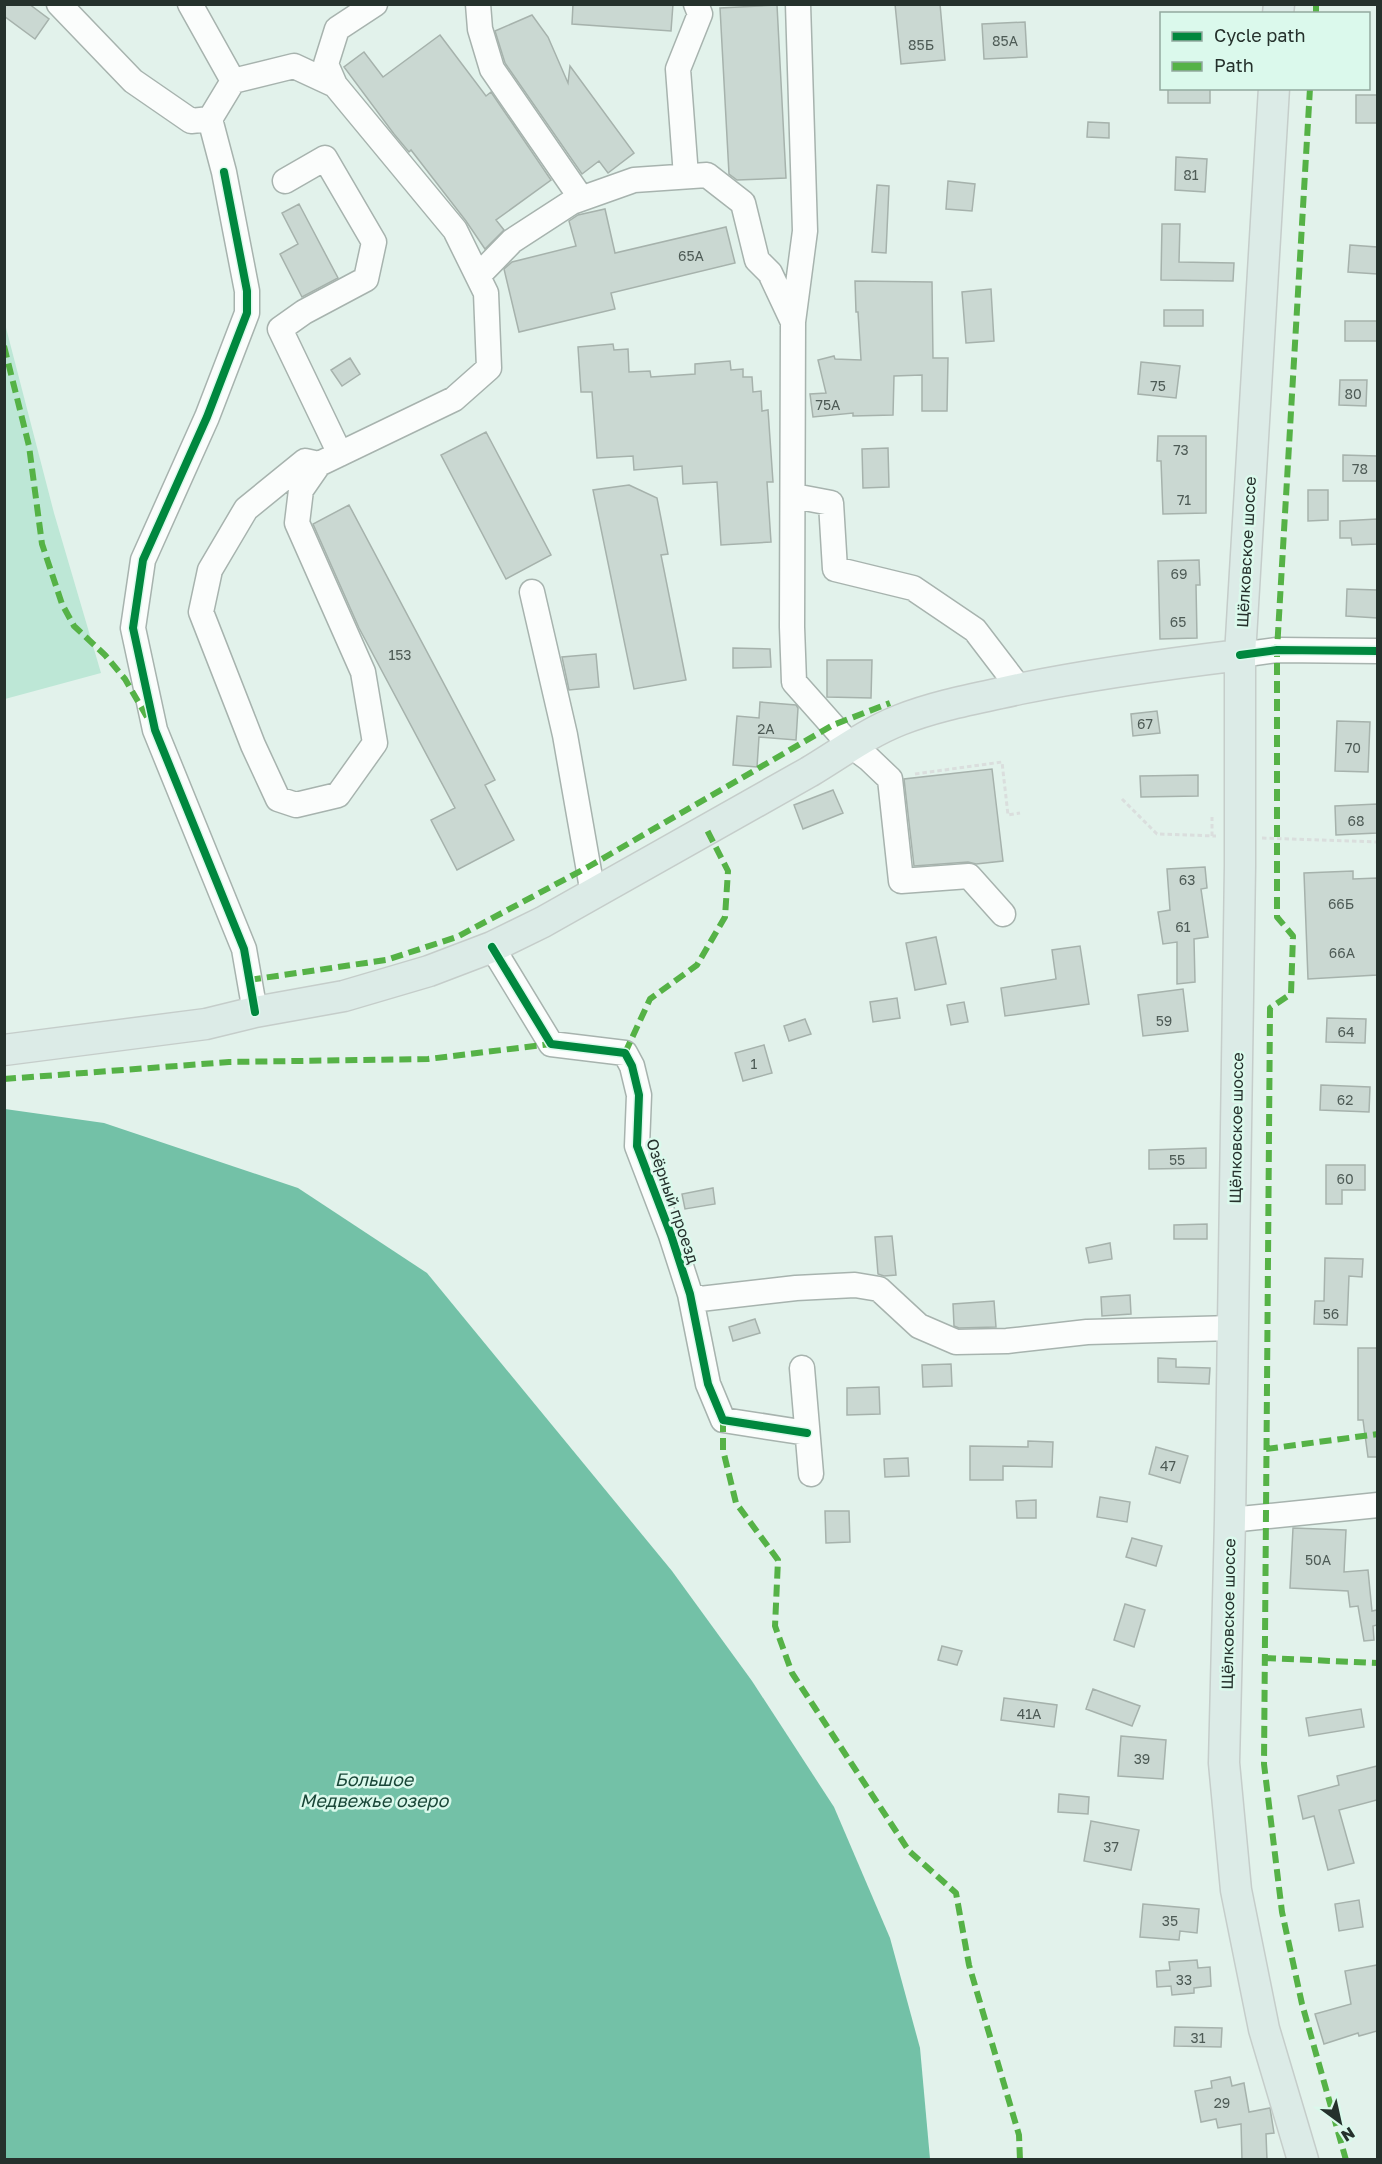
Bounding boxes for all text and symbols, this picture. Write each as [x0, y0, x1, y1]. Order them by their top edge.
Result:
legend [1160, 12, 1370, 90]
text: Cycle path [1214, 24, 1306, 46]
house number: 85А [992, 32, 1019, 49]
house number: 85Б [908, 36, 934, 53]
text: Path [1214, 54, 1254, 76]
house number: 81 [1183, 166, 1199, 183]
house number: 65А [678, 247, 705, 264]
house number: 75 [1150, 377, 1166, 394]
house number: 80 [1344, 385, 1362, 402]
house number: 75А [816, 396, 841, 413]
house number: 73 [1173, 441, 1189, 458]
house number: 78 [1352, 460, 1368, 477]
street label: Щёлковское шоссе [1232, 476, 1260, 628]
house number: 71 [1177, 491, 1191, 508]
house number: 69 [1171, 565, 1187, 582]
house number: 65 [1170, 613, 1186, 630]
house number: 153 [388, 646, 412, 663]
house number: 67 [1137, 715, 1153, 732]
house number: 2А [757, 720, 775, 737]
house number: 70 [1345, 739, 1361, 756]
house number: 68 [1347, 812, 1365, 829]
house number: 63 [1179, 871, 1195, 888]
house number: 66Б [1328, 895, 1354, 912]
house number: 61 [1175, 918, 1191, 935]
house number: 66А [1329, 944, 1356, 961]
house number: 59 [1156, 1012, 1172, 1029]
house number: 64 [1337, 1023, 1355, 1040]
street label: Щёлковское шоссе [1225, 1052, 1247, 1204]
house number: 1 [751, 1055, 758, 1072]
house number: 62 [1337, 1091, 1353, 1108]
street label: Озёрный проезд [642, 1136, 704, 1266]
house number: 55 [1169, 1151, 1185, 1168]
house number: 60 [1336, 1170, 1354, 1187]
house number: 56 [1323, 1305, 1339, 1322]
house number: 47 [1160, 1457, 1176, 1474]
street label: Щёлковское шоссе [1217, 1538, 1239, 1690]
house number: 50А [1305, 1551, 1332, 1568]
house number: 41А [1017, 1705, 1042, 1722]
house number: 39 [1134, 1750, 1150, 1767]
water label: Большое Медвежье озеро [300, 1768, 449, 1811]
house number: 37 [1103, 1838, 1119, 1855]
house number: 35 [1162, 1912, 1178, 1929]
house number: 33 [1176, 1971, 1192, 1988]
house number: 31 [1191, 2029, 1206, 2046]
north arrow [1310, 2092, 1370, 2152]
house number: 29 [1214, 2094, 1230, 2111]
text: N [1338, 2123, 1359, 2146]

